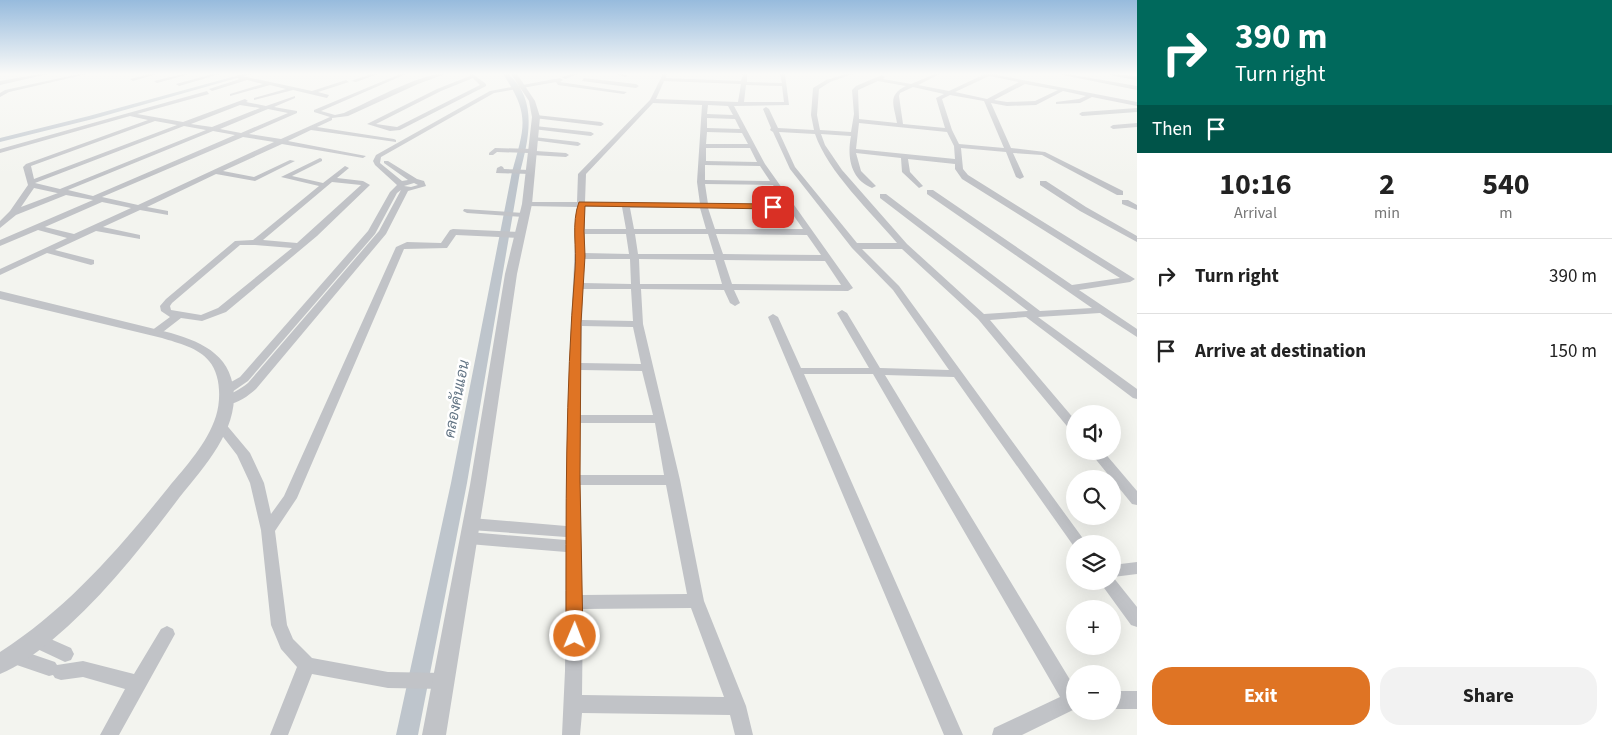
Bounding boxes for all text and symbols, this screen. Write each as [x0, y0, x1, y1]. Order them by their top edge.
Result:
text: 390 m [1235, 12, 1327, 62]
icon: right [1152, 20, 1217, 85]
text: Turn right [1235, 58, 1325, 90]
icon: arrive [1202, 115, 1230, 143]
text: Then [1152, 116, 1192, 143]
text: 10:16 [1219, 163, 1292, 206]
text: 2 [1379, 163, 1395, 206]
text: 540 [1482, 163, 1530, 206]
pin [752, 186, 794, 228]
icon: arrive [759, 193, 787, 221]
text: Arrival [1234, 202, 1277, 224]
text: min [1374, 202, 1400, 224]
text: m [1499, 202, 1513, 224]
icon: right [1152, 262, 1180, 290]
text: Turn right [1195, 263, 1279, 290]
text: 390 m [1549, 263, 1597, 290]
icon: arrive [1152, 337, 1180, 365]
text: Arrive at destination [1195, 338, 1366, 365]
text: 150 m [1549, 338, 1597, 365]
water label: คลองคันแอน [439, 358, 475, 440]
map controls [1066, 405, 1121, 720]
button: sound [1066, 405, 1121, 460]
button: search [1066, 470, 1121, 525]
button: layers [1066, 535, 1121, 590]
button: + [1066, 600, 1121, 655]
position arrow [548, 609, 600, 661]
button: − [1066, 665, 1121, 720]
button: Exit [1152, 667, 1370, 725]
button: Share [1380, 667, 1597, 725]

